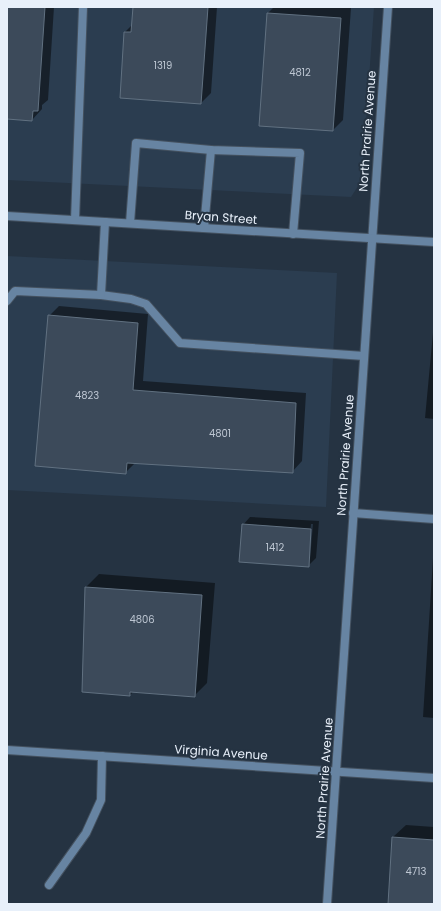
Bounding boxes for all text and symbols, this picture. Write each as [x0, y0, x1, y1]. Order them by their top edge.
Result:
house number: 1319 [154, 58, 172, 73]
house number: 4812 [289, 65, 311, 80]
street label: North Prairie Avenue [354, 70, 380, 192]
street label: Bryan Street [184, 206, 258, 228]
house number: 4823 [75, 388, 99, 403]
street label: North Prairie Avenue [332, 394, 358, 516]
house number: 4801 [209, 426, 231, 441]
house number: 1412 [266, 540, 284, 555]
house number: 4806 [129, 612, 155, 627]
street label: North Prairie Avenue [311, 717, 337, 839]
street label: Virginia Avenue [174, 740, 268, 764]
house number: 4713 [406, 864, 427, 879]

